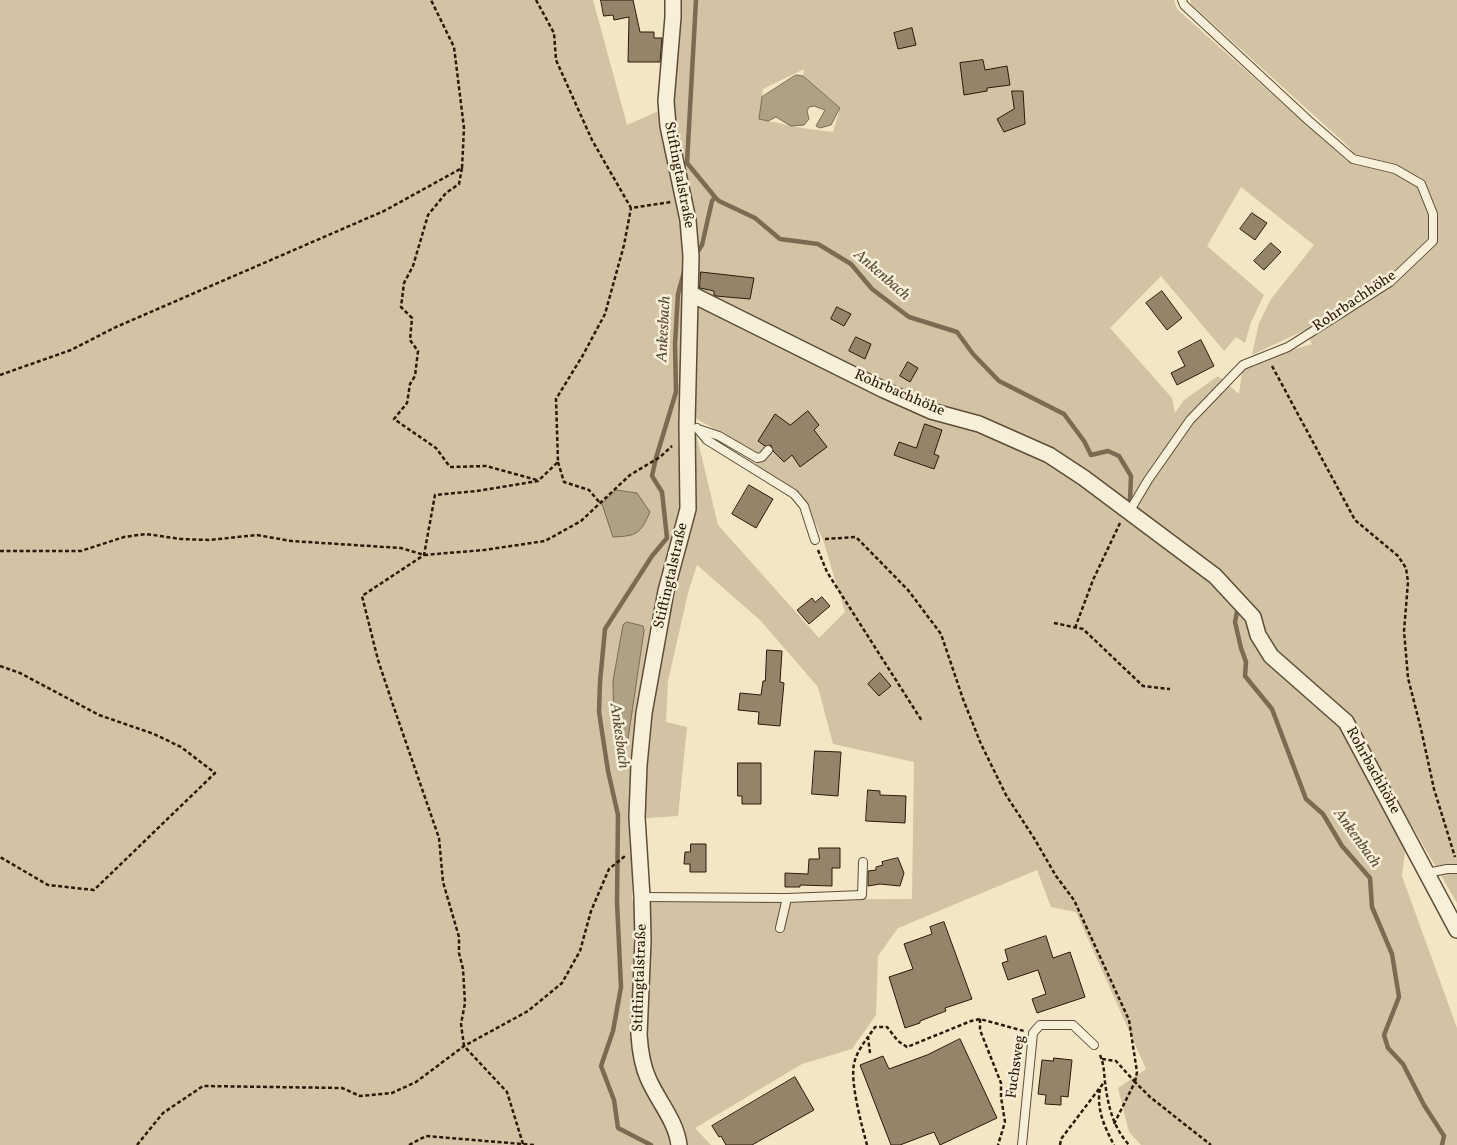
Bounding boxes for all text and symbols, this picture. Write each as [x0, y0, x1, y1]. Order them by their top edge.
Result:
street label: Stiftingtalstraße [659, 120, 697, 230]
water label: Ankenbach [849, 246, 913, 306]
street label: Rohrbachhöhe [1310, 267, 1400, 337]
water label: Ankesbach [654, 295, 676, 363]
street label: Rohrbachhöhe [851, 367, 947, 421]
street label: Stiftingtalstraße [651, 521, 693, 631]
water label: Ankesbach [604, 702, 632, 770]
street label: Rohrbachhöhe [1341, 724, 1403, 818]
water label: Ankenbach [1328, 806, 1384, 872]
street label: Stiftingtalstraße [630, 924, 652, 1032]
street label: Fuchsweg [1004, 1034, 1030, 1100]

